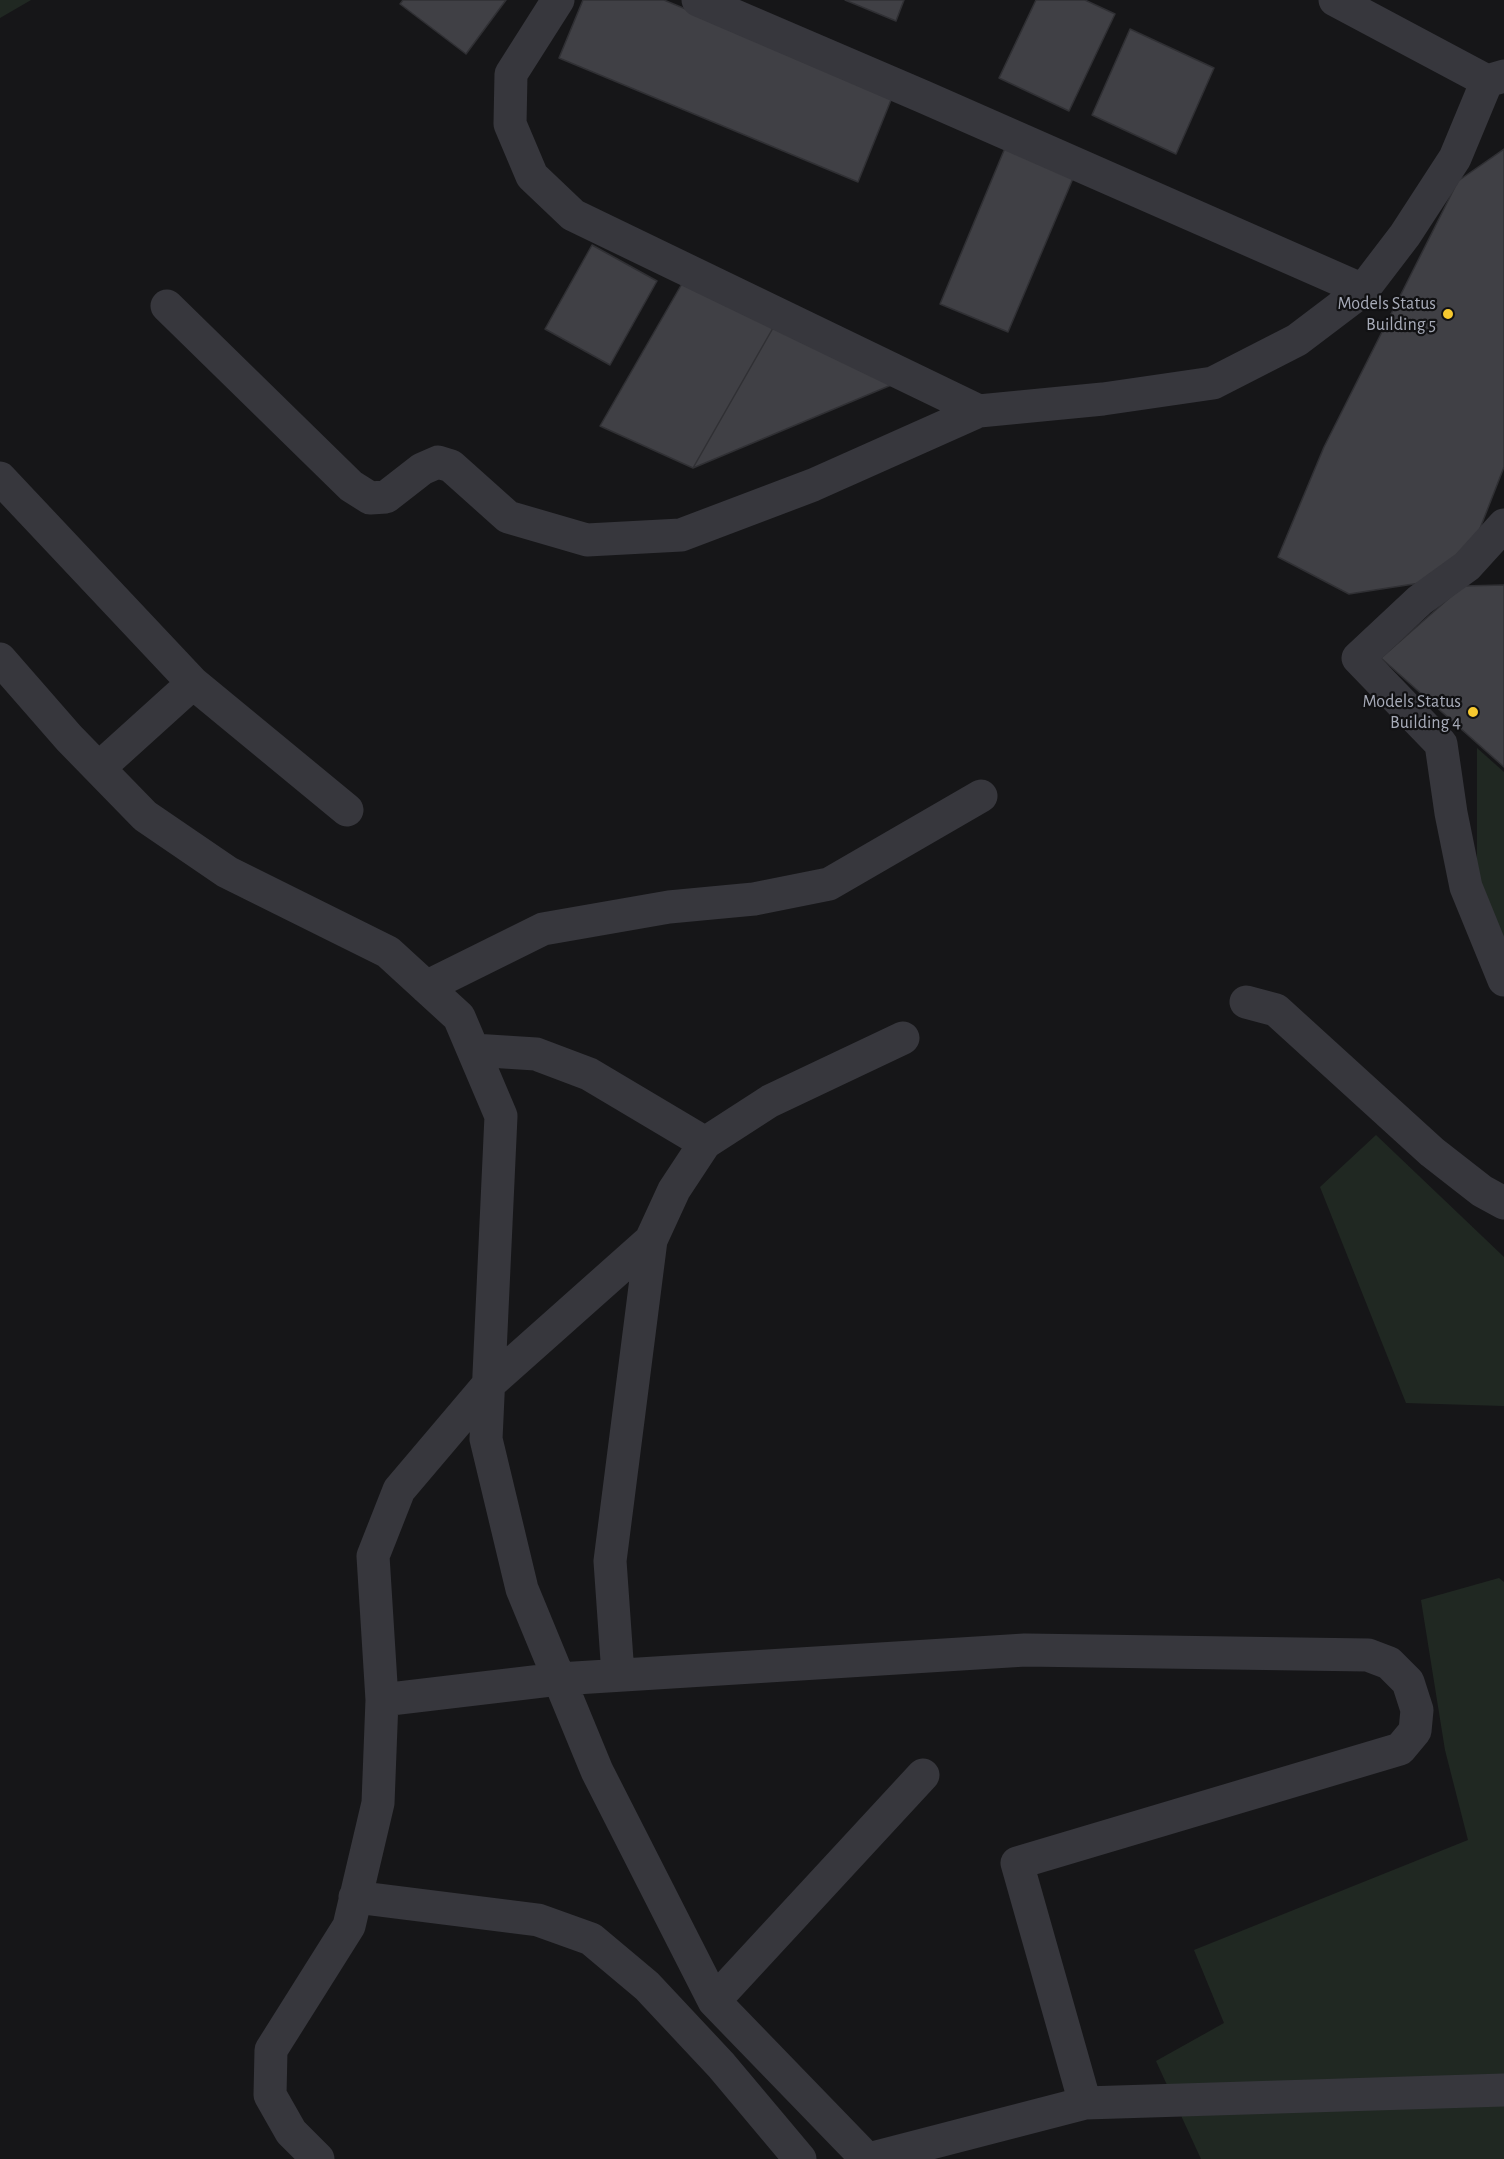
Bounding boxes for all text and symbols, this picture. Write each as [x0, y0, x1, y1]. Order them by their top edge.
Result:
place label: Models Status Building 5 [1337, 293, 1436, 336]
marker: Models Status Building 5 [1441, 307, 1455, 321]
place label: Models Status Building 4 [1362, 691, 1461, 734]
marker: Models Status Building 4 [1466, 705, 1480, 719]

